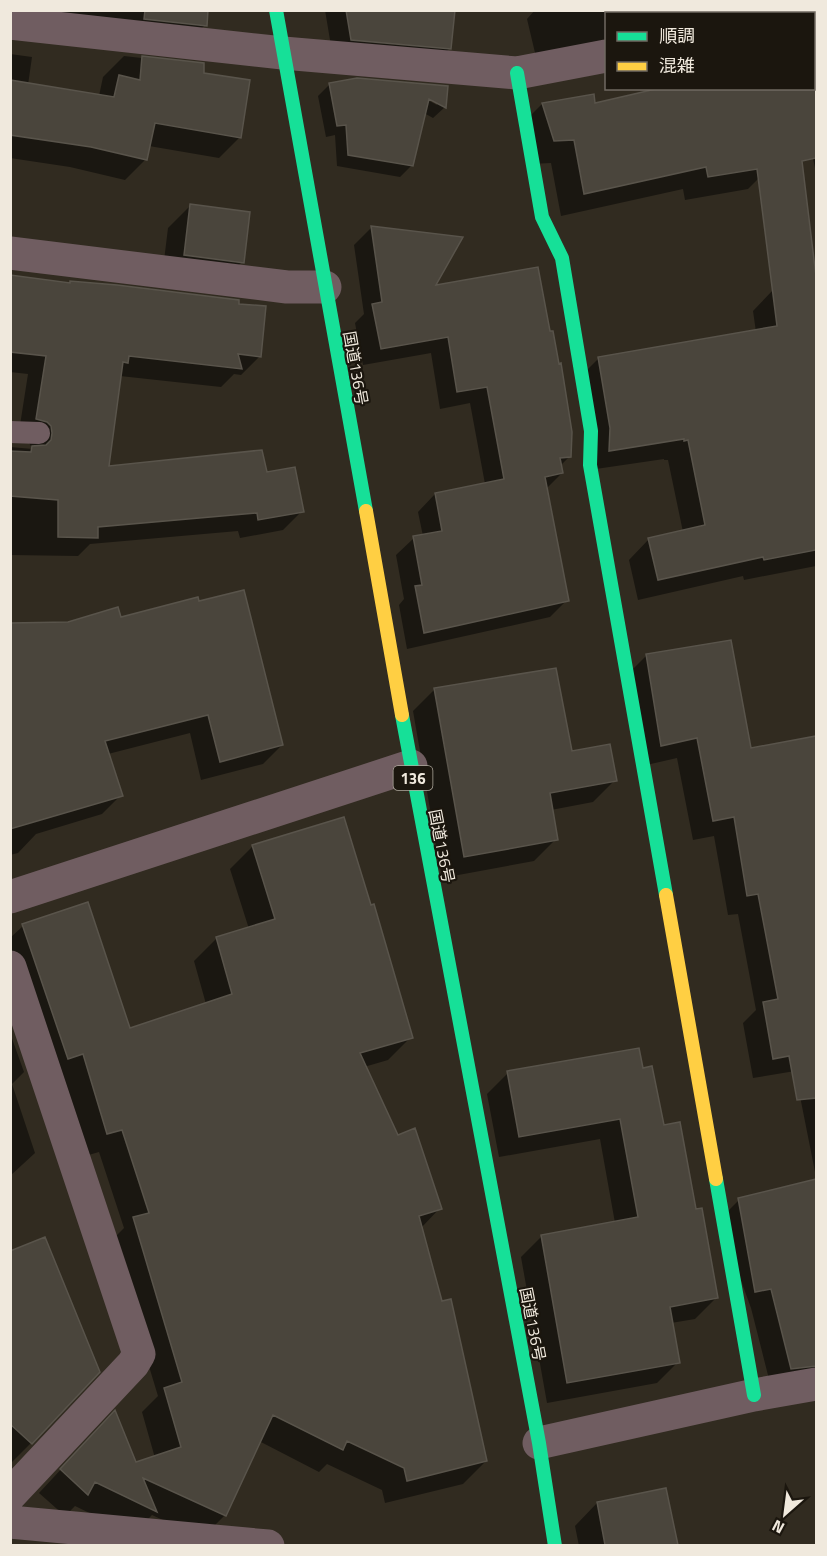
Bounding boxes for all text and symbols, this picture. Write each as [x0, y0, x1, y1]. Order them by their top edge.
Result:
legend [605, 12, 815, 90]
text: 順調 [659, 22, 695, 49]
text: 混雑 [659, 52, 695, 79]
street label: 国道136号 [338, 329, 374, 407]
road number: 136 [394, 766, 432, 790]
street label: 国道136号 [423, 807, 461, 885]
street label: 国道136号 [514, 1285, 552, 1363]
north arrow [755, 1484, 815, 1544]
text: N [767, 1514, 788, 1540]

